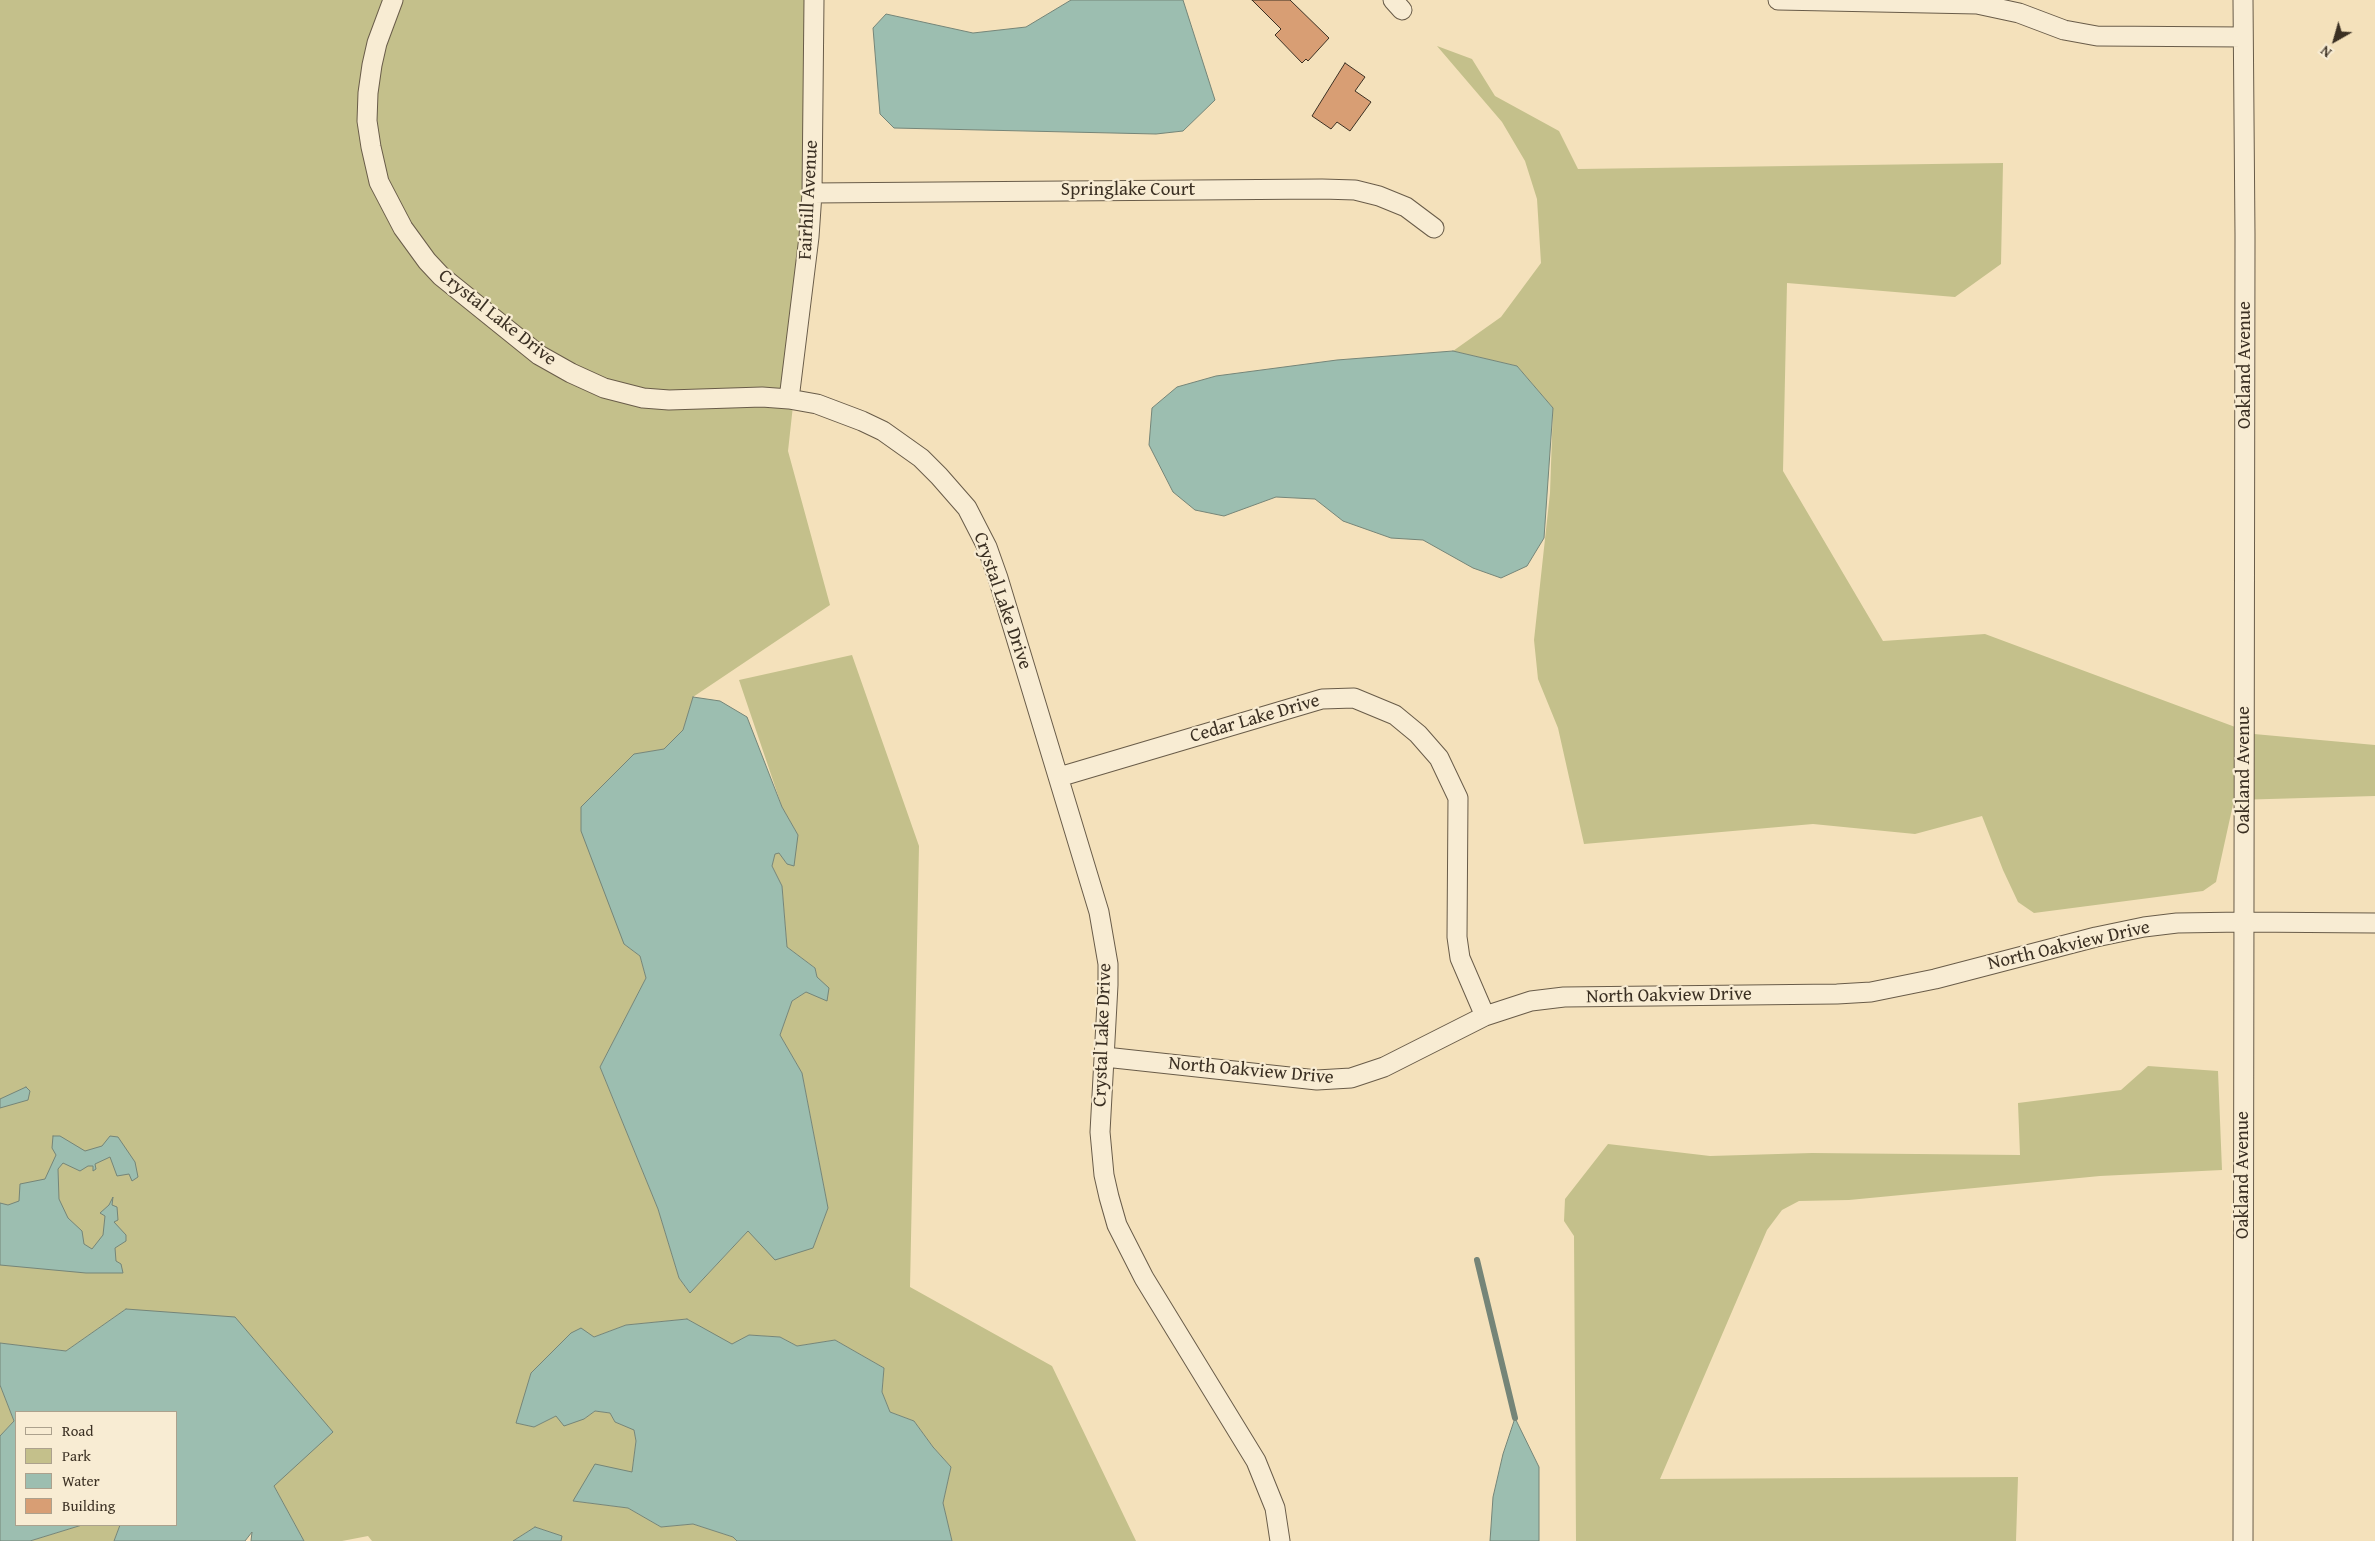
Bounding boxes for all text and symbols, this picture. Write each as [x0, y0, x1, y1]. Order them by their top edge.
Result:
north arrow [2310, 15, 2360, 65]
text: N [2316, 41, 2336, 63]
street label: Fairhill Avenue [794, 140, 824, 260]
street label: Springlake Court [1061, 179, 1195, 201]
street label: Crystal Lake Drive [433, 265, 561, 371]
street label: Oakland Avenue [2234, 301, 2256, 429]
street label: Crystal Lake Drive [968, 529, 1036, 673]
street label: Cedar Lake Drive [1188, 690, 1322, 748]
street label: Oakland Avenue [2233, 706, 2255, 834]
street label: North Oakview Drive [1986, 916, 2152, 976]
street label: Crystal Lake Drive [1089, 963, 1117, 1107]
street label: North Oakview Drive [1586, 983, 1752, 1009]
street label: North Oakview Drive [1167, 1052, 1335, 1090]
street label: Oakland Avenue [2232, 1111, 2254, 1239]
legend [15, 1411, 178, 1526]
text: Road [62, 1420, 93, 1441]
text: Park [62, 1445, 91, 1466]
text: Water [62, 1470, 100, 1491]
text: Building [62, 1495, 115, 1516]

